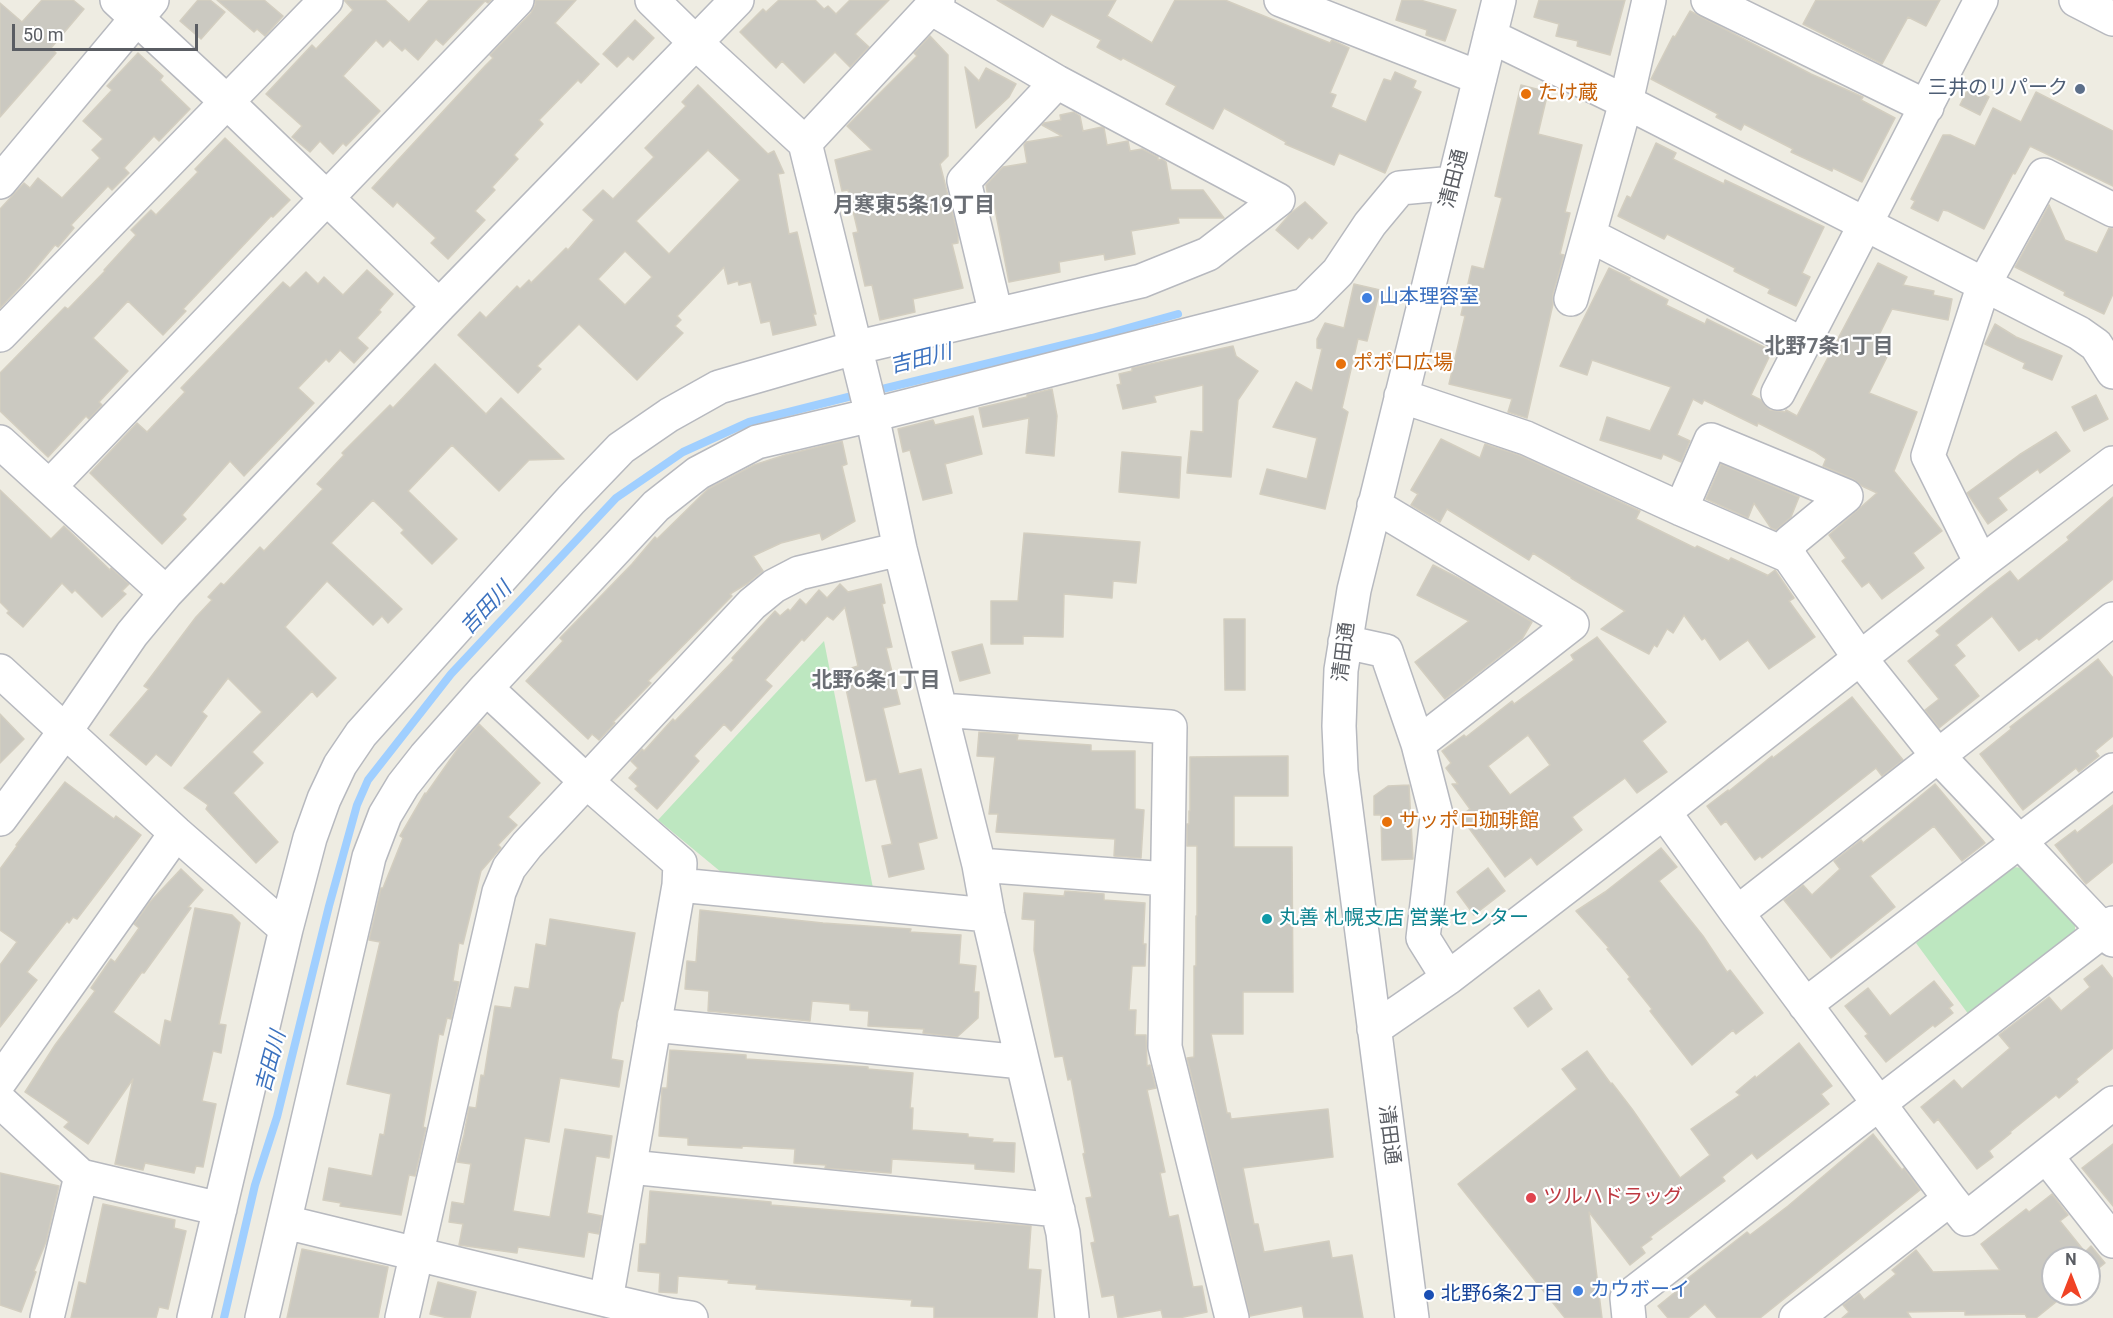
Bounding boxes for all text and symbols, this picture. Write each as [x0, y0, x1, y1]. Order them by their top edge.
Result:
scale bar [15, 12, 201, 50]
text: 50 m [23, 24, 63, 45]
place label: 三井のリパーク [1928, 77, 2068, 101]
place label: たけ蔵 [1538, 82, 1598, 106]
marker: 三井のリパーク [2073, 82, 2087, 96]
marker: たけ蔵 [1519, 87, 1533, 101]
street label: 清田通 [1436, 147, 1474, 211]
district label: 月寒東5条19丁目 [833, 194, 995, 220]
place label: 山本理容室 [1379, 286, 1479, 310]
marker: 山本理容室 [1360, 291, 1374, 305]
district label: 北野7条1丁目 [1764, 335, 1894, 361]
water label: 吉田川 [887, 340, 955, 380]
place label: ポポロ広場 [1353, 352, 1453, 376]
marker: ポポロ広場 [1334, 357, 1348, 371]
water label: 吉田川 [456, 577, 518, 641]
street label: 清田通 [1329, 621, 1361, 683]
district label: 北野6条1丁目 [811, 669, 941, 695]
place label: サッポロ珈琲館 [1399, 810, 1539, 834]
marker: サッポロ珈琲館 [1380, 815, 1394, 829]
place label: 丸善 札幌支店 営業センター [1279, 907, 1529, 931]
marker: 丸善 札幌支店 営業センター [1260, 912, 1274, 926]
water label: 吉田川 [252, 1028, 292, 1096]
street label: 清田通 [1372, 1104, 1404, 1166]
place label: ツルハドラッグ [1543, 1186, 1683, 1210]
marker: ツルハドラッグ [1524, 1191, 1538, 1205]
north arrow [2041, 1246, 2101, 1306]
text: N [2065, 1250, 2077, 1269]
place label: カウボーイ [1590, 1279, 1690, 1303]
place label: 北野6条2丁目 [1441, 1283, 1563, 1307]
marker: カウボーイ [1571, 1284, 1585, 1298]
marker: 北野6条2丁目 [1422, 1288, 1436, 1302]

